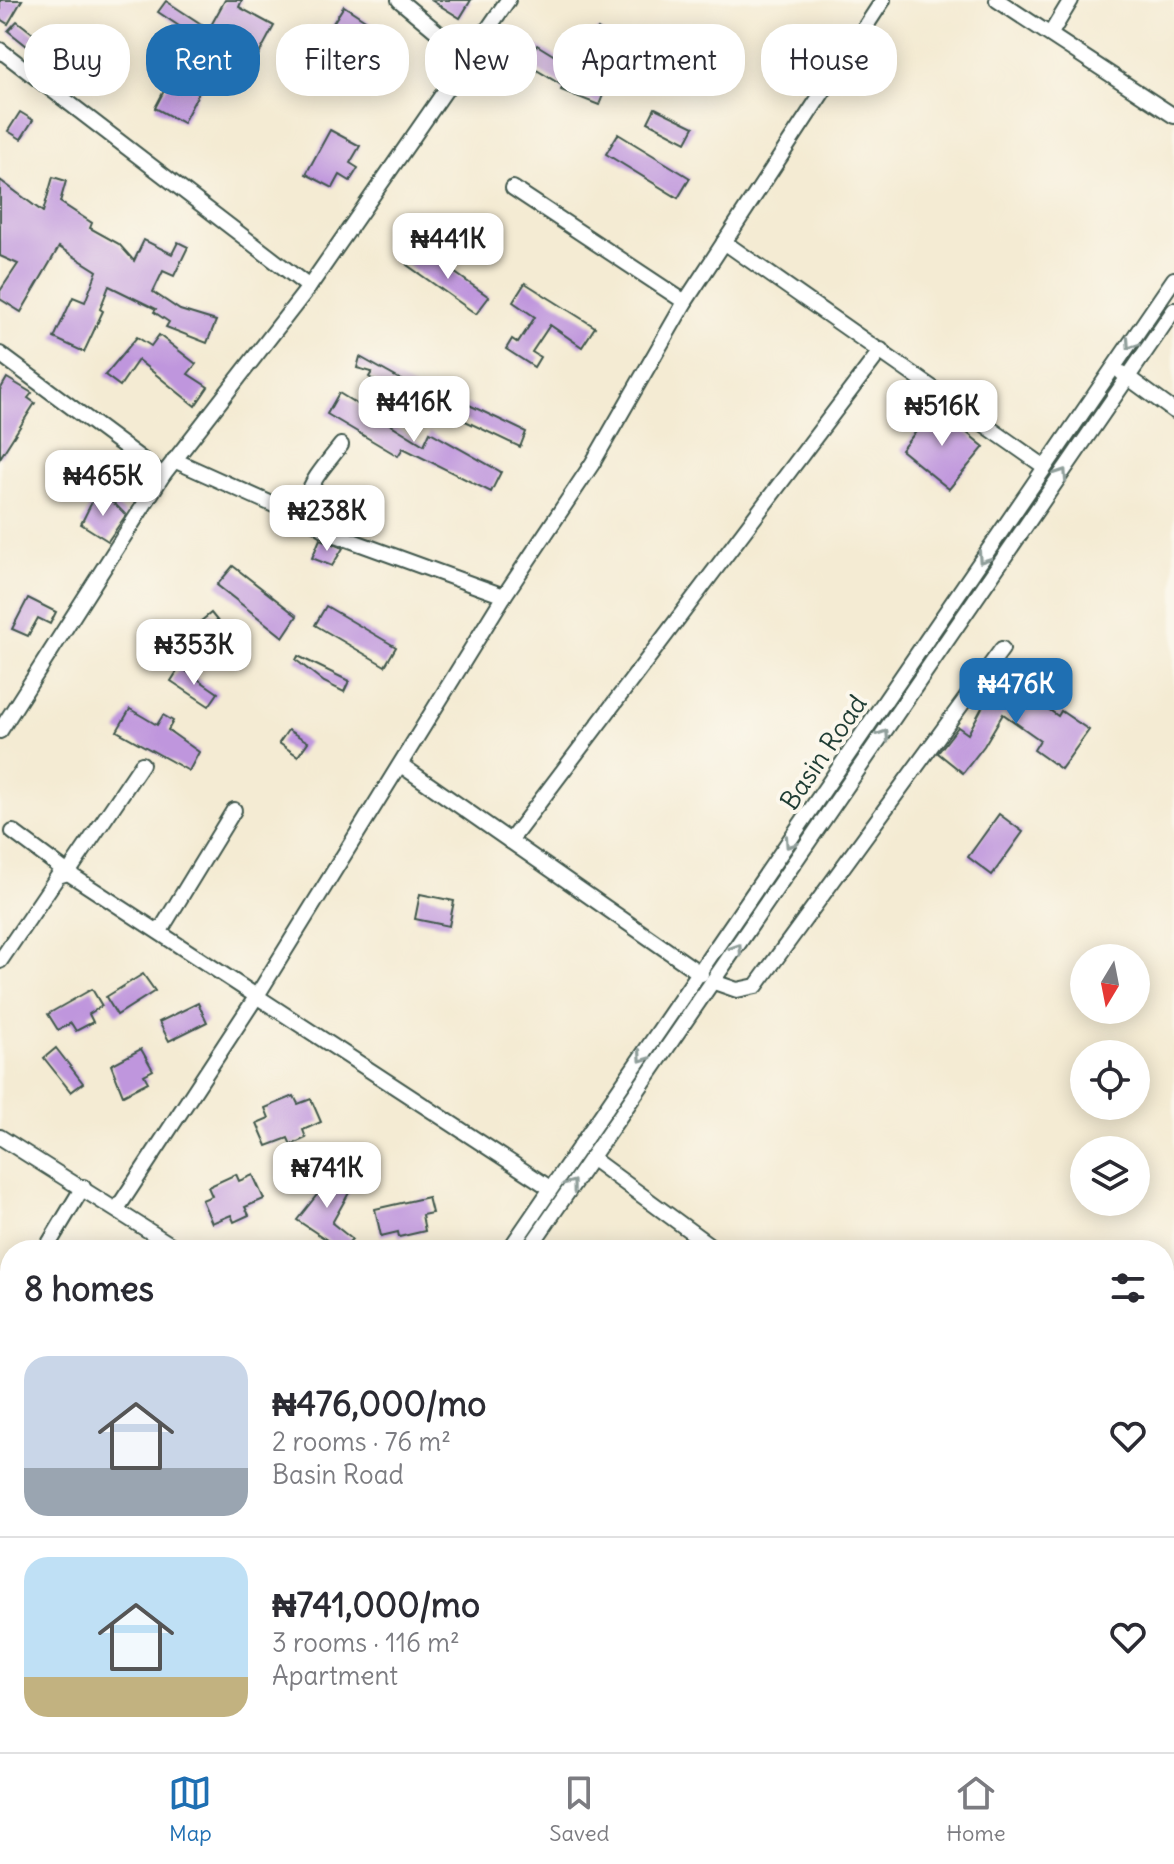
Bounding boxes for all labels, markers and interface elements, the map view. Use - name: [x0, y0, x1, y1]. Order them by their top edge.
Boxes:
- chip: Buy: [24, 24, 130, 96]
- chip: Rent: [146, 24, 260, 96]
- chip: Filters: [276, 24, 409, 96]
- chip: New: [425, 24, 537, 96]
- chip: Apartment: [553, 24, 745, 96]
- chip: House: [761, 24, 897, 96]
- pin: ₦441K: [392, 213, 504, 281]
- text: ₦441K: [411, 222, 485, 255]
- one-way arrow: [1125, 335, 1140, 350]
- pin: ₦416K: [358, 376, 470, 444]
- pin: ₦516K: [886, 380, 998, 448]
- text: ₦416K: [377, 385, 451, 418]
- text: ₦516K: [904, 389, 980, 422]
- pin: ₦465K: [47, 450, 159, 518]
- text: ₦465K: [63, 459, 143, 492]
- one-way arrow: [1052, 468, 1067, 482]
- pin: ₦238K: [271, 485, 383, 553]
- text: ₦238K: [288, 494, 366, 527]
- one-way arrow: [978, 550, 993, 564]
- pin: ₦353K: [138, 619, 250, 687]
- text: ₦353K: [154, 628, 234, 661]
- pin: ₦476K: [960, 658, 1072, 726]
- text: ₦476K: [977, 667, 1055, 700]
- street label: Basin Road: [772, 688, 874, 816]
- one-way arrow: [874, 729, 889, 743]
- one-way arrow: [785, 834, 800, 849]
- one-way arrow: [727, 944, 742, 958]
- north arrow: [1070, 944, 1150, 1024]
- map controls: [1070, 944, 1150, 1216]
- button: locate: [1070, 1040, 1150, 1120]
- one-way arrow: [638, 1049, 653, 1063]
- button: layers: [1070, 1136, 1150, 1216]
- pin: ₦741K: [271, 1142, 383, 1210]
- text: ₦741K: [291, 1151, 363, 1184]
- one-way arrow: [562, 1179, 576, 1194]
- icon: filters: [1106, 1266, 1150, 1310]
- text: 8 homes: [24, 1267, 154, 1310]
- text: ₦476,000/mo: [272, 1382, 486, 1425]
- icon: home: [88, 1388, 184, 1484]
- icon: heart: [1106, 1414, 1150, 1458]
- text: 2 rooms · 76 m²: [272, 1425, 451, 1458]
- text: Basin Road: [272, 1458, 404, 1491]
- text: ₦741,000/mo: [272, 1583, 480, 1626]
- icon: home: [88, 1589, 184, 1685]
- icon: heart: [1106, 1615, 1150, 1659]
- text: 3 rooms · 116 m²: [272, 1626, 460, 1659]
- text: Apartment: [272, 1659, 398, 1692]
- tab: Map: [168, 1771, 212, 1847]
- tab: Saved: [549, 1771, 609, 1847]
- tab: Home: [946, 1771, 1006, 1847]

